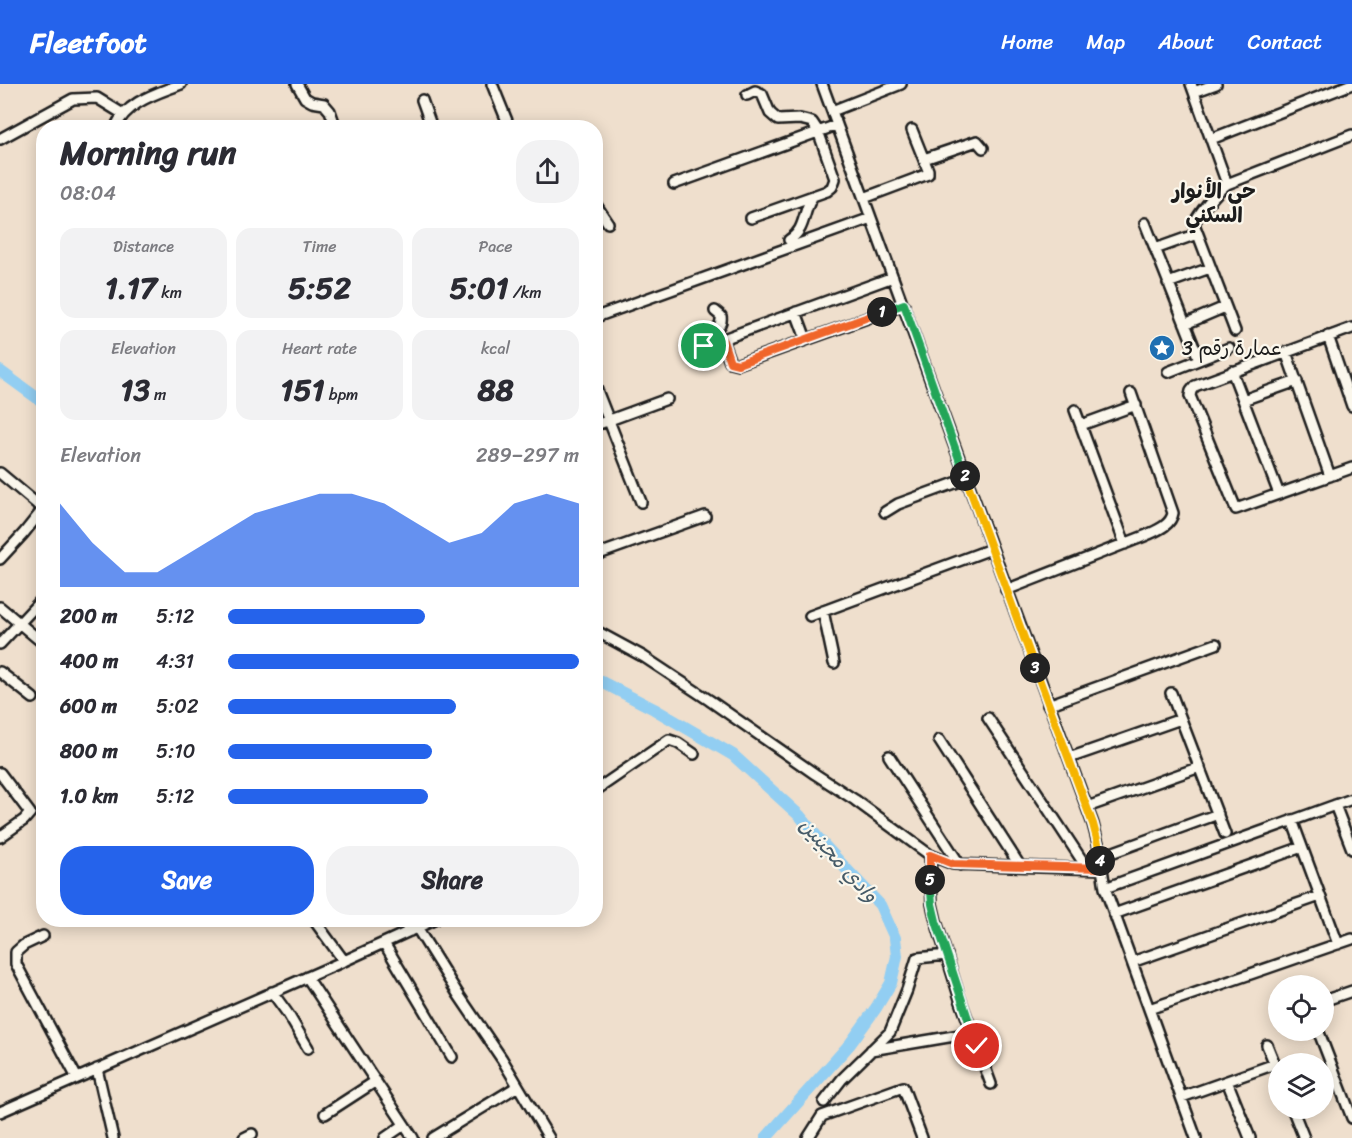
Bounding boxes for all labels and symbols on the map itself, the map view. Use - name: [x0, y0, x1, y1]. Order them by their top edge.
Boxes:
- district label: حي الأنوار السكني: [1170, 172, 1256, 234]
- pin: 1: [867, 297, 897, 327]
- pin: [678, 320, 729, 371]
- place label: عمارة رقم 3: [1182, 331, 1283, 366]
- place icon: عمارة رقم 3: [1147, 333, 1177, 363]
- pin: 2: [950, 461, 980, 491]
- pin: 3: [1020, 653, 1050, 683]
- water label: وادي مجينين: [790, 808, 889, 912]
- pin: 4: [1085, 846, 1115, 876]
- pin: 5: [915, 865, 945, 895]
- pin: [951, 1020, 1002, 1071]

